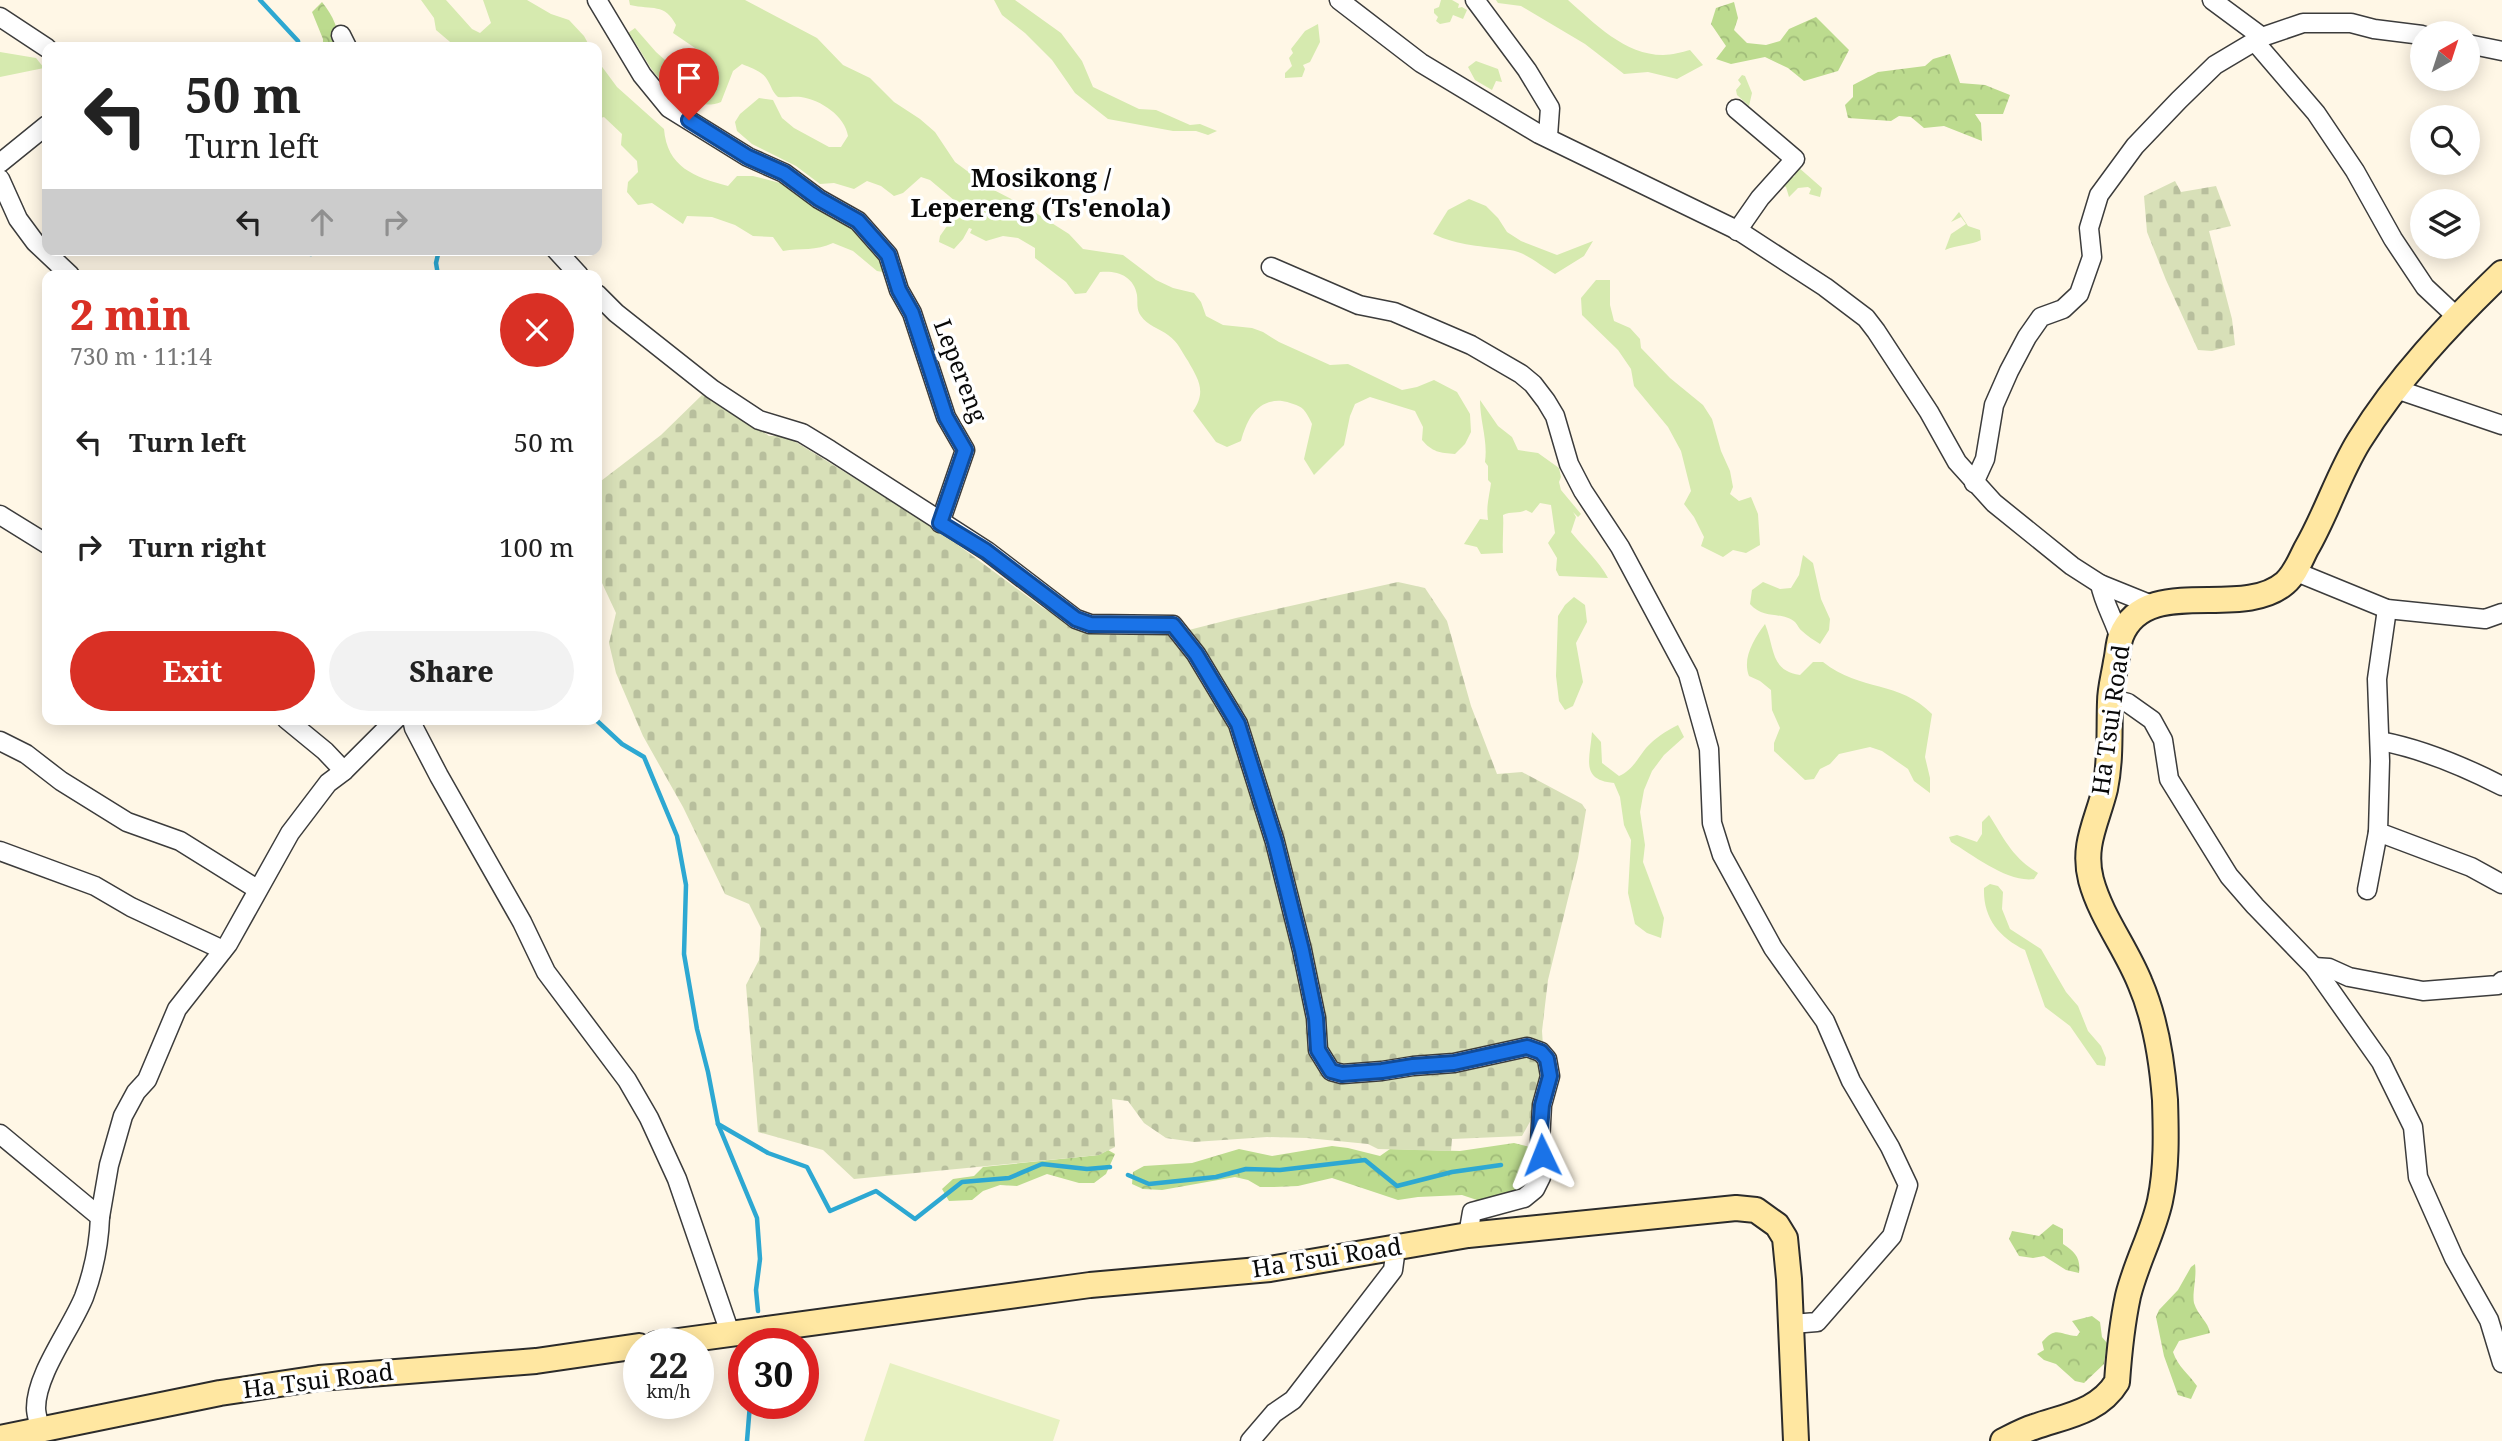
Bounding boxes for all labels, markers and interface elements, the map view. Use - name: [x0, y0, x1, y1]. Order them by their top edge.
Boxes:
- north arrow: [2410, 21, 2480, 91]
- map controls: [2410, 21, 2480, 259]
- pin: [659, 48, 719, 120]
- icon: arrive: [670, 59, 708, 97]
- text: 50 m: [185, 61, 301, 127]
- icon: left: [70, 70, 161, 161]
- button: search: [2410, 105, 2480, 175]
- text: Turn left: [185, 124, 319, 167]
- district label: Mosikong / Lepereng (Ts'enola): [911, 159, 1171, 225]
- button: layers: [2410, 189, 2480, 259]
- icon: left: [230, 203, 268, 241]
- icon: ahead: [303, 203, 341, 241]
- icon: right: [376, 203, 414, 241]
- text: 2 min: [70, 285, 191, 342]
- button: close: [500, 293, 574, 367]
- street label: Lepereng: [927, 314, 996, 427]
- text: 730 m · 11:14: [70, 340, 212, 372]
- icon: left: [70, 423, 108, 461]
- text: Turn left: [129, 424, 246, 460]
- text: 50 m: [514, 424, 574, 460]
- icon: right: [70, 528, 108, 566]
- text: Turn right: [129, 529, 266, 565]
- text: 100 m: [499, 529, 574, 565]
- button: Exit: [70, 631, 315, 711]
- button: Share: [329, 631, 574, 711]
- street label: Ha Tsui Road: [2083, 642, 2136, 797]
- position arrow: [1505, 1118, 1579, 1192]
- street label: Ha Tsui Road: [1250, 1228, 1404, 1285]
- speed limit sign: 30: [728, 1328, 819, 1419]
- text: 22: [649, 1341, 688, 1388]
- street label: Ha Tsui Road: [241, 1354, 395, 1405]
- text: km/h: [646, 1379, 691, 1403]

